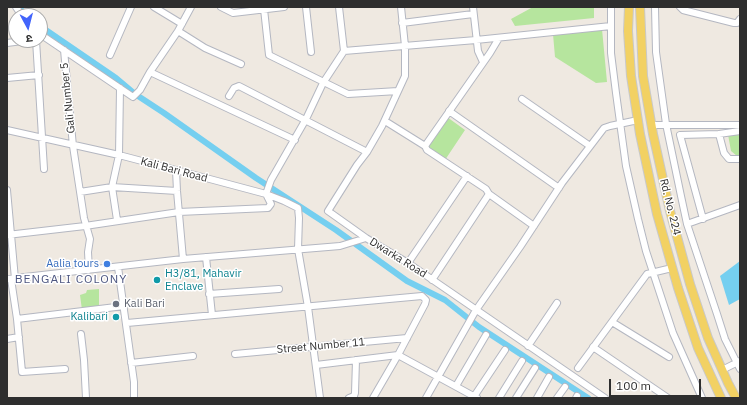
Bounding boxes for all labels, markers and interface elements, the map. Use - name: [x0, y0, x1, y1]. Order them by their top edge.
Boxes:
- north arrow: [8, 8, 48, 48]
- text: उ: [25, 32, 33, 46]
- street label: Gali Number 5: [58, 62, 78, 134]
- street label: Kali Bari Road: [139, 155, 209, 185]
- street label: Rd. No. 224: [657, 177, 683, 237]
- street label: Dwarka Road: [367, 235, 429, 281]
- place label: Aalia tours: [46, 257, 99, 271]
- marker: Aalia tours: [102, 259, 112, 269]
- place label: H3/81, Mahavir Enclave: [165, 267, 241, 293]
- district label: BENGALI COLONY: [15, 273, 127, 287]
- marker: H3/81, Mahavir Enclave: [152, 275, 162, 285]
- place label: Kali Bari: [124, 297, 165, 311]
- marker: Kali Bari: [111, 299, 121, 309]
- place label: Kalibari: [71, 310, 108, 324]
- marker: Kalibari: [111, 312, 121, 322]
- street label: Street Number 11: [276, 336, 366, 356]
- scale bar: [611, 371, 703, 397]
- text: 100 m: [616, 378, 651, 393]

